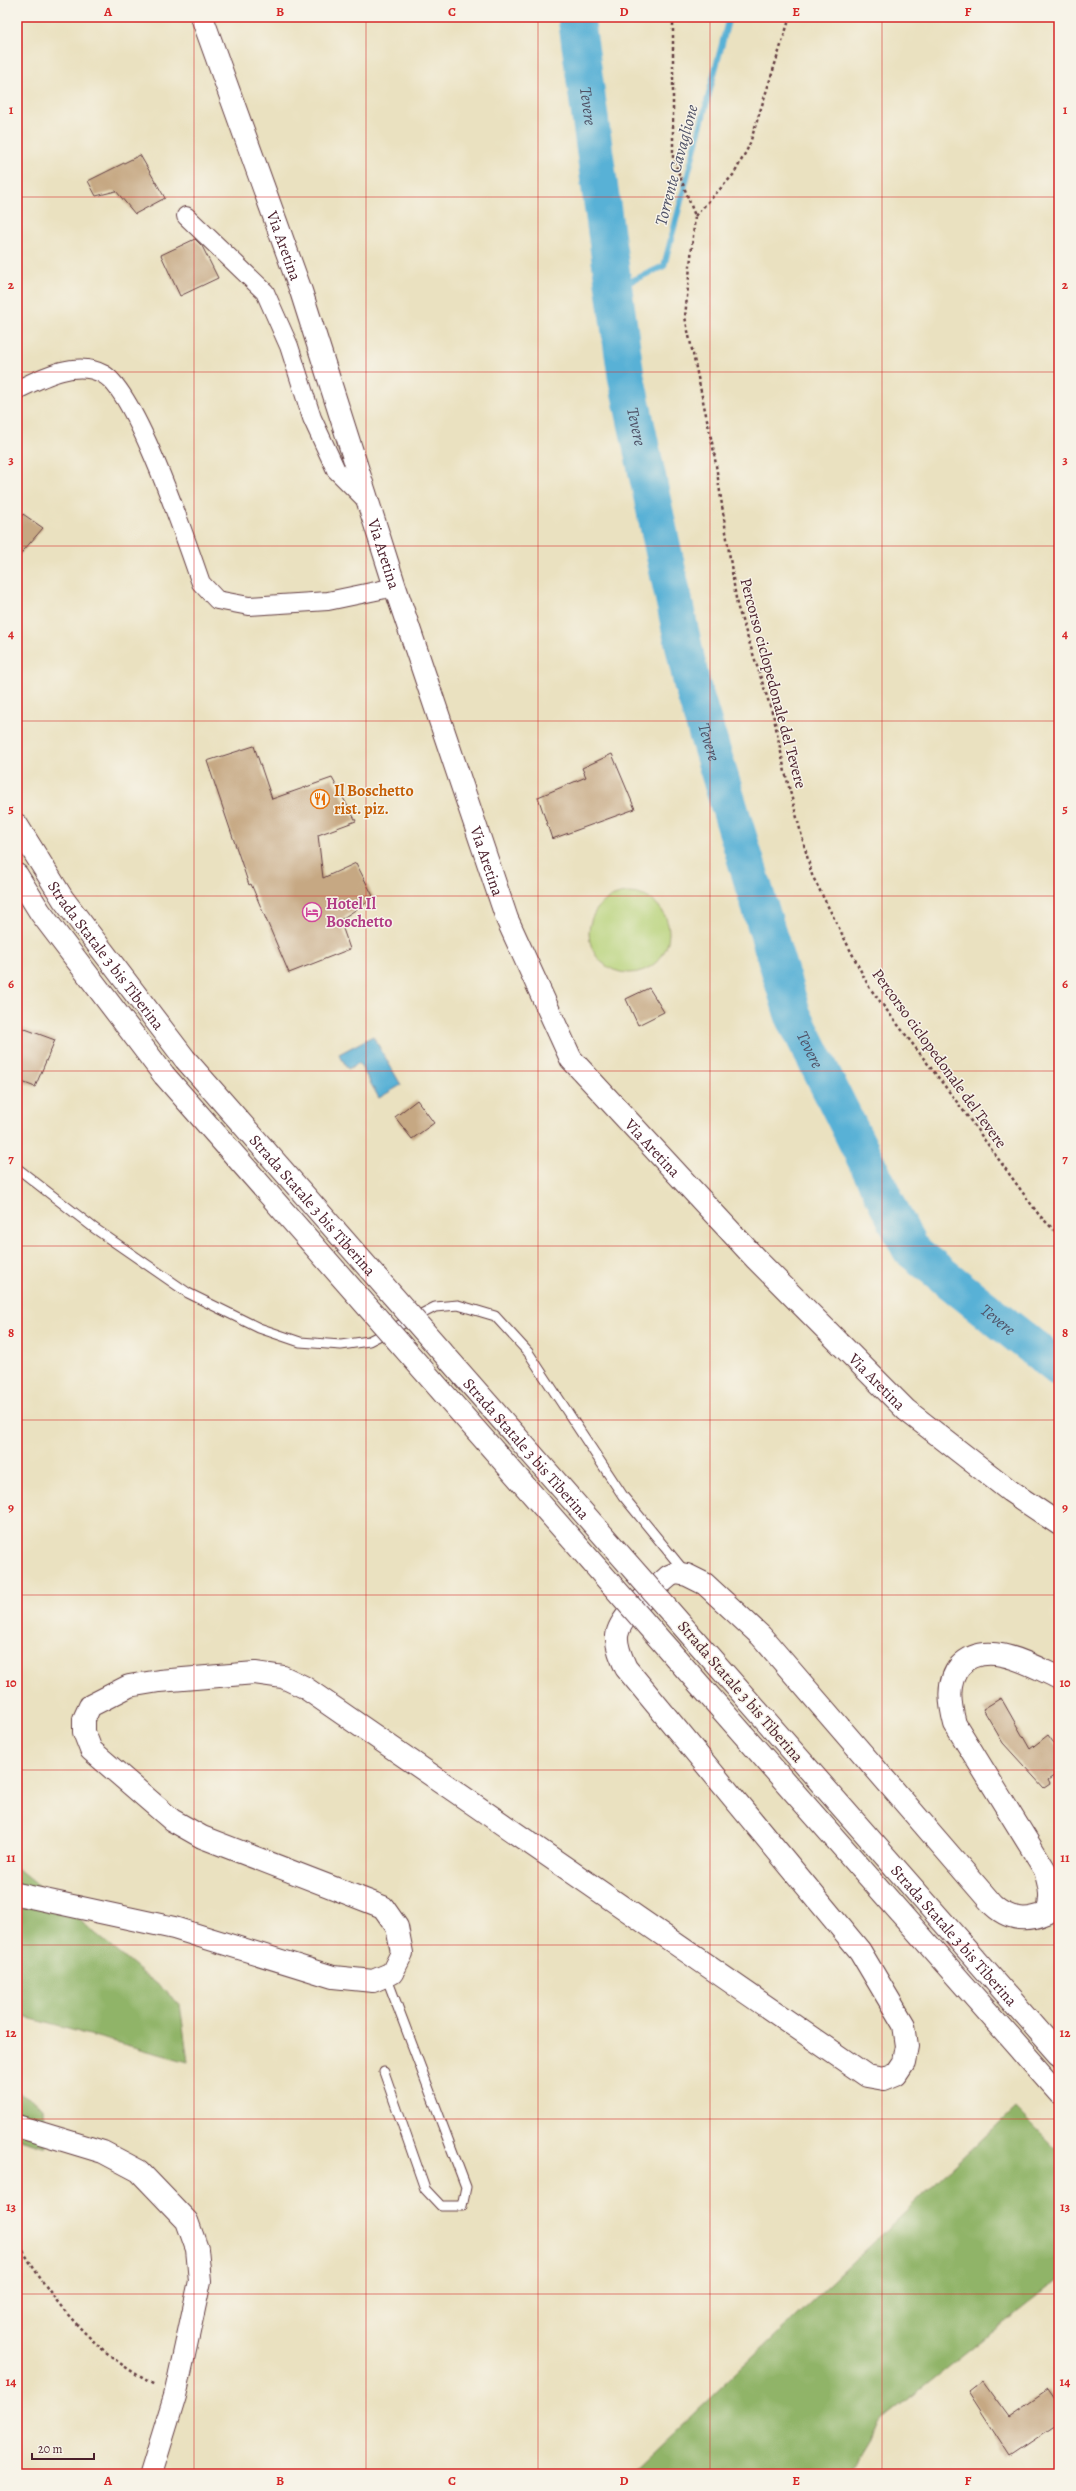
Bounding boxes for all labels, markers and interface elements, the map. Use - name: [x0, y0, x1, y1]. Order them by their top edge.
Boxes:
- text: A: [103, 3, 113, 20]
- text: B: [276, 3, 284, 20]
- text: C: [448, 3, 456, 20]
- text: D: [619, 3, 629, 20]
- text: E: [792, 3, 800, 20]
- text: F: [965, 3, 972, 20]
- water label: Tevere: [574, 85, 602, 127]
- text: 1: [9, 101, 14, 118]
- text: 1: [1063, 101, 1068, 118]
- water label: Torrente Cavaglione: [649, 102, 704, 228]
- street label: Via Aretina: [261, 207, 306, 284]
- text: 2: [8, 276, 15, 293]
- text: 2: [1062, 276, 1069, 293]
- water label: Tevere: [621, 405, 652, 448]
- text: 3: [8, 451, 14, 468]
- text: 3: [1062, 451, 1068, 468]
- street label: Via Aretina: [362, 515, 405, 592]
- street label: Percorso ciclopedonale del Tevere: [734, 576, 812, 791]
- text: 4: [8, 625, 14, 642]
- text: 4: [1062, 625, 1068, 642]
- water label: Tevere: [692, 720, 726, 764]
- place label: Il Boschetto rist. piz.: [334, 780, 414, 820]
- restaurant icon: Il Boschetto rist. piz.: [309, 788, 331, 810]
- text: 5: [8, 800, 14, 817]
- text: 5: [1062, 800, 1068, 817]
- street label: Via Aretina: [464, 822, 509, 900]
- street label: Strada Statale 3 bis Tiberina: [42, 877, 169, 1035]
- place label: Hotel Il Boschetto: [326, 893, 393, 933]
- hotel icon: Hotel Il Boschetto: [301, 901, 323, 923]
- street label: Percorso ciclopedonale del Tevere: [867, 964, 1012, 1153]
- text: 6: [8, 975, 14, 992]
- text: 6: [1062, 975, 1068, 992]
- water label: Tevere: [791, 1027, 829, 1072]
- street label: Via Aretina: [619, 1114, 685, 1183]
- street label: Strada Statale 3 bis Tiberina: [244, 1130, 381, 1281]
- text: 7: [8, 1150, 14, 1167]
- text: 7: [1062, 1150, 1068, 1167]
- water label: Tevere: [976, 1299, 1020, 1341]
- text: 8: [8, 1324, 14, 1341]
- text: 8: [1062, 1324, 1068, 1341]
- street label: Via Aretina: [843, 1348, 910, 1416]
- street label: Strada Statale 3 bis Tiberina: [458, 1373, 595, 1525]
- text: 9: [8, 1499, 14, 1516]
- text: 9: [1062, 1499, 1068, 1516]
- street label: Strada Statale 3 bis Tiberina: [672, 1616, 808, 1768]
- text: 10: [5, 1674, 17, 1691]
- text: 10: [1059, 1674, 1071, 1691]
- text: 11: [6, 1849, 16, 1866]
- text: 11: [1060, 1849, 1070, 1866]
- street label: Strada Statale 3 bis Tiberina: [885, 1860, 1022, 2012]
- text: 12: [6, 2024, 17, 2041]
- text: 12: [1060, 2024, 1071, 2041]
- text: 13: [6, 2198, 17, 2215]
- text: 13: [1060, 2198, 1071, 2215]
- text: 14: [6, 2373, 16, 2390]
- text: 14: [1060, 2373, 1070, 2390]
- scale bar: [32, 2435, 94, 2461]
- text: 20 m: [38, 2441, 62, 2457]
- text: A: [103, 2472, 113, 2489]
- text: B: [276, 2472, 284, 2489]
- text: C: [448, 2472, 456, 2489]
- text: D: [619, 2472, 629, 2489]
- text: E: [792, 2472, 800, 2489]
- text: F: [965, 2472, 972, 2489]

